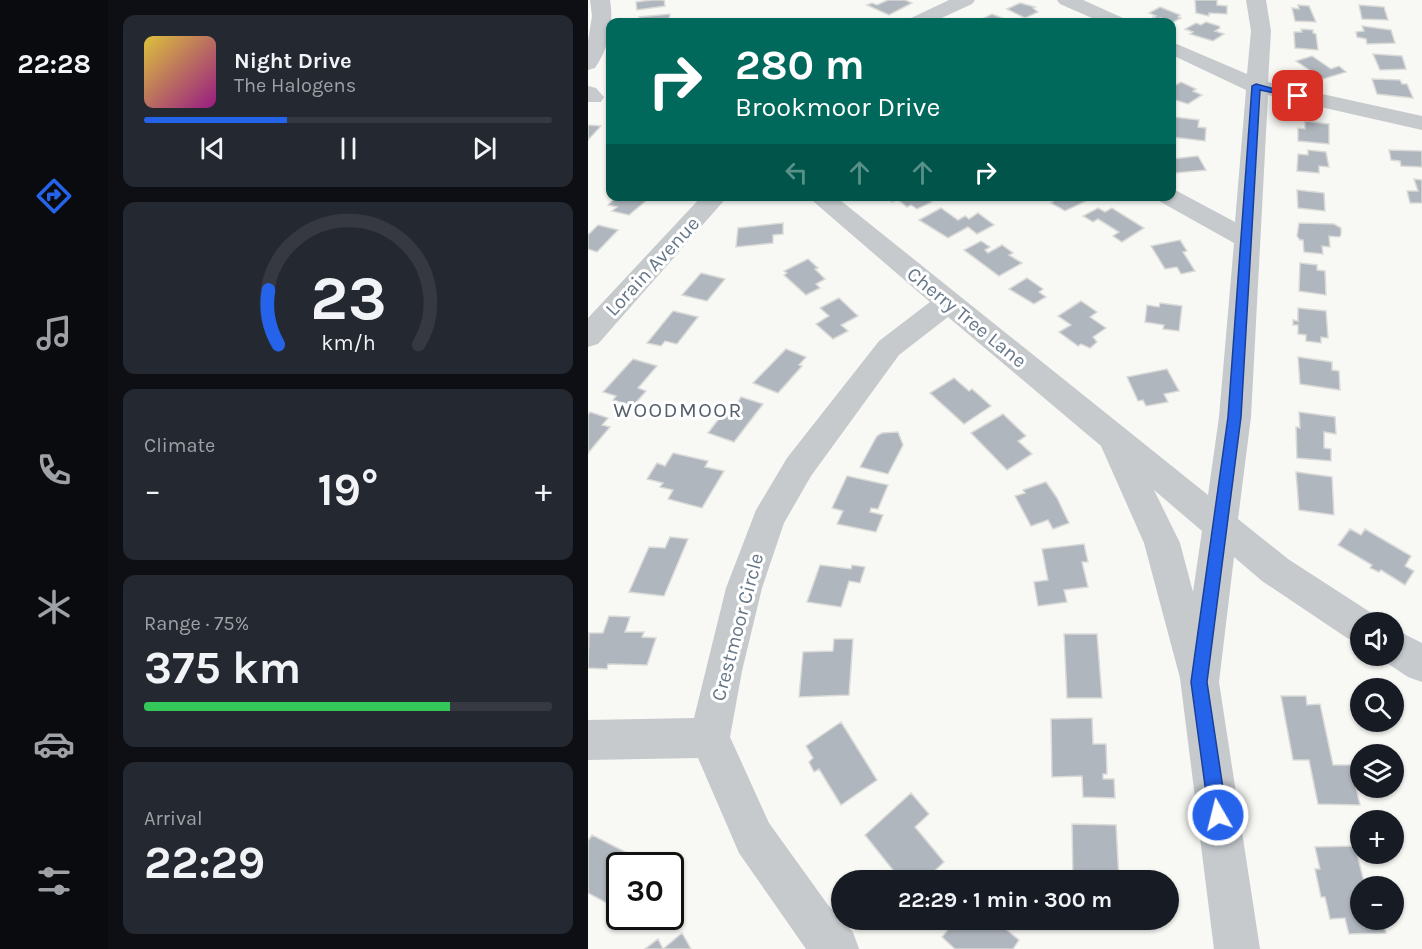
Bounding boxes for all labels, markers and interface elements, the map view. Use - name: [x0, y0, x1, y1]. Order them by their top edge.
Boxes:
- text: 280 m: [735, 40, 865, 90]
- icon: right: [636, 42, 714, 120]
- text: 22:28: [17, 48, 91, 80]
- text: Night Drive: [234, 48, 352, 74]
- pin: [1272, 70, 1323, 121]
- text: The Halogens: [234, 74, 356, 97]
- icon: arrive: [1281, 79, 1314, 112]
- text: Brookmoor Drive: [735, 91, 940, 123]
- icon: previous: [196, 132, 229, 165]
- icon: pause: [332, 132, 365, 165]
- icon: next: [468, 132, 501, 165]
- icon: left: [780, 156, 813, 189]
- icon: ahead: [843, 156, 876, 189]
- icon: ahead: [906, 156, 939, 189]
- icon: right: [969, 156, 1002, 189]
- icon: directions: [33, 175, 75, 217]
- street label: Lorain Avenue: [601, 212, 704, 321]
- text: 23: [310, 262, 386, 335]
- street label: Cherry Tree Lane: [902, 262, 1031, 373]
- icon: music: [33, 312, 75, 354]
- text: km/h: [321, 330, 375, 355]
- district label: WOODMOOR: [613, 398, 743, 422]
- text: Climate: [144, 434, 215, 457]
- icon: phone: [33, 449, 75, 491]
- text: 19°: [318, 464, 378, 516]
- text: −: [144, 471, 161, 509]
- text: +: [535, 471, 552, 509]
- street label: Crestmoor Circle: [707, 551, 768, 704]
- icon: climate: [33, 586, 75, 628]
- text: Range · 75%: [144, 612, 249, 635]
- map controls: [1350, 612, 1404, 930]
- button: sound: [1350, 612, 1404, 666]
- text: 375 km: [144, 642, 301, 694]
- button: search: [1350, 678, 1404, 732]
- icon: car: [33, 723, 75, 765]
- button: layers: [1350, 744, 1404, 798]
- position arrow: [1186, 783, 1250, 847]
- text: Arrival: [144, 807, 203, 830]
- button: +: [1350, 810, 1404, 864]
- text: 22:29: [144, 837, 265, 889]
- speed limit sign: 30: [606, 852, 684, 930]
- icon: filters: [33, 860, 75, 902]
- button: −: [1350, 876, 1404, 930]
- text: 22:29 · 1 min · 300 m: [898, 887, 1112, 913]

